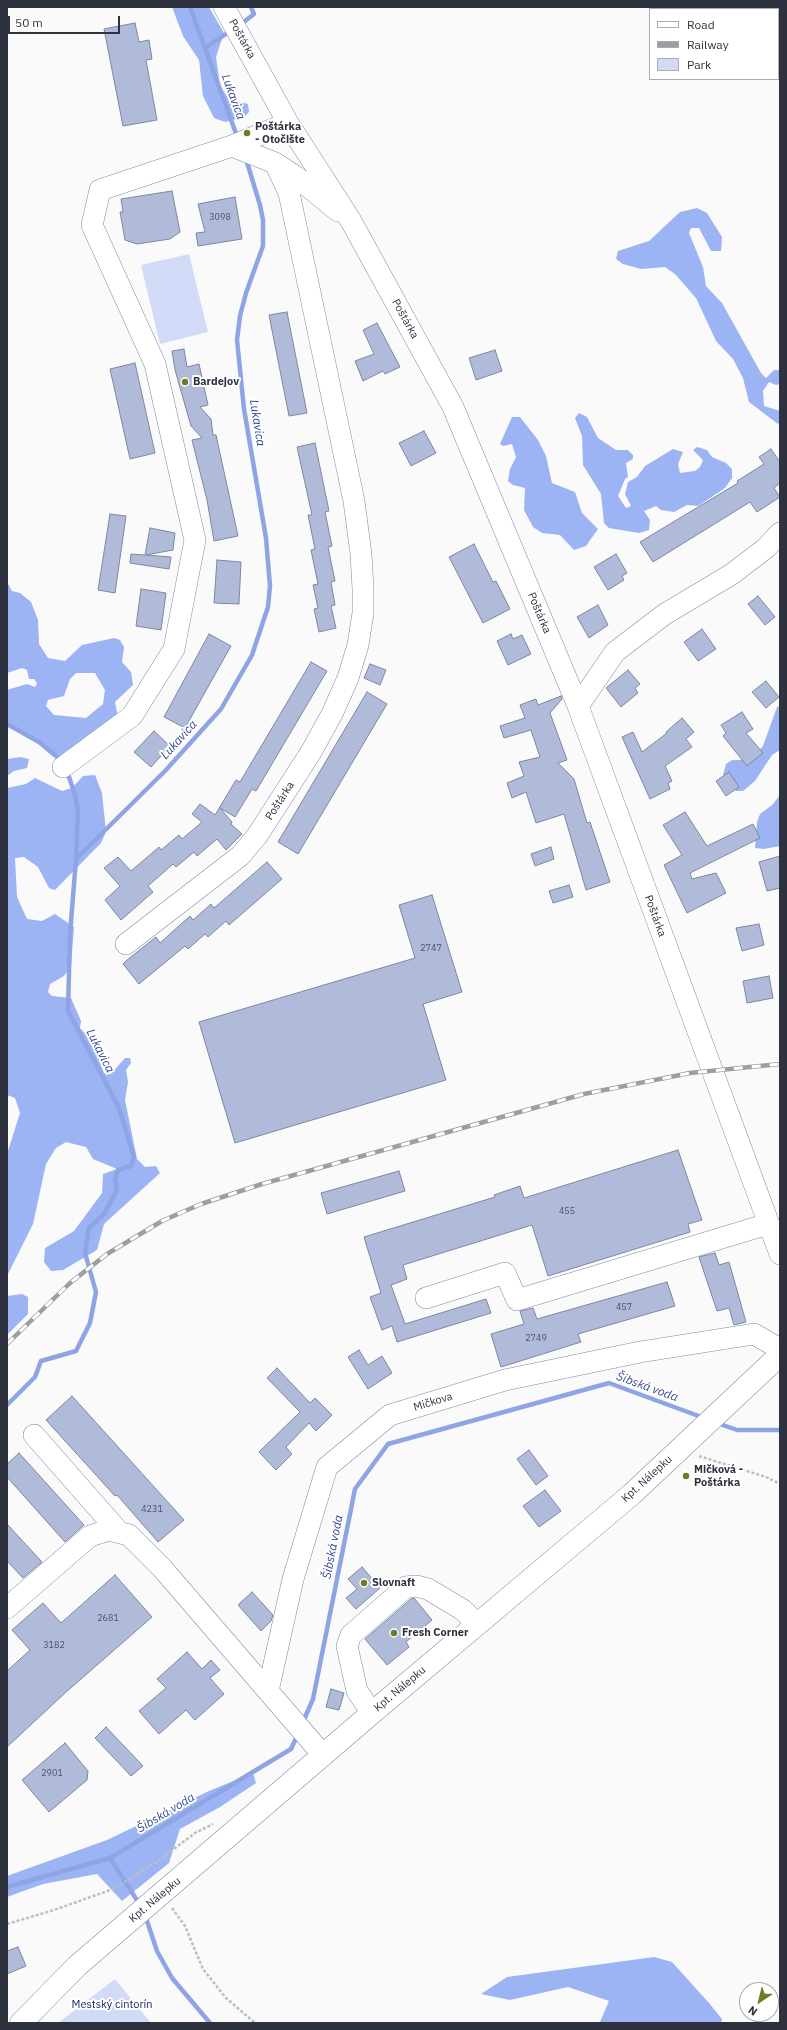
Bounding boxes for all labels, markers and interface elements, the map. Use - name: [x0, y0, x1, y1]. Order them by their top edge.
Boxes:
- scale bar: [10, 8, 122, 34]
- legend: [649, 8, 779, 80]
- text: 50 m: [15, 15, 43, 30]
- street label: Poštárka: [226, 17, 258, 61]
- text: Road: [687, 17, 715, 32]
- text: Railway: [687, 37, 729, 52]
- text: Park: [687, 57, 711, 72]
- water label: Lukavica: [218, 72, 248, 122]
- place label: Poštárka - Otočište: [255, 120, 305, 146]
- marker: Poštárka - Otočište: [242, 128, 252, 138]
- house number: 3098: [209, 212, 231, 222]
- street label: Poštárka: [389, 297, 421, 341]
- place label: Bardejov: [193, 375, 239, 389]
- marker: Bardejov: [180, 377, 190, 387]
- water label: Lukavica: [246, 399, 268, 447]
- street label: Poštárka: [524, 591, 554, 635]
- water label: Lukavica: [158, 718, 200, 762]
- street label: Poštárka: [263, 779, 297, 823]
- street label: Poštárka: [641, 893, 669, 939]
- house number: 2747: [420, 943, 442, 953]
- water label: Lukavica: [83, 1027, 117, 1075]
- house number: 455: [559, 1206, 575, 1216]
- house number: 457: [616, 1302, 632, 1312]
- house number: 2749: [525, 1333, 547, 1343]
- water label: Šibská voda: [614, 1369, 680, 1405]
- street label: Mičkova: [412, 1390, 454, 1414]
- street label: Kpt. Nálepku: [619, 1453, 675, 1505]
- place label: Mičková - Poštárka: [694, 1463, 743, 1489]
- marker: Mičková - Poštárka: [681, 1471, 691, 1481]
- house number: 4231: [141, 1504, 163, 1514]
- water label: Šibská voda: [320, 1514, 346, 1580]
- place label: Slovnaft: [372, 1576, 415, 1590]
- marker: Slovnaft: [359, 1578, 369, 1588]
- house number: 2681: [97, 1613, 119, 1623]
- place label: Fresh Corner: [402, 1626, 468, 1640]
- marker: Fresh Corner: [389, 1628, 399, 1638]
- house number: 3182: [43, 1640, 65, 1650]
- street label: Kpt. Nálepku: [371, 1663, 429, 1715]
- house number: 2901: [41, 1768, 63, 1778]
- water label: Šibská voda: [135, 1790, 197, 1836]
- street label: Kpt. Nálepku: [126, 1874, 184, 1926]
- north arrow: [739, 1982, 779, 2022]
- park label: Mestský cintorín: [72, 1998, 152, 2012]
- text: N: [745, 2003, 760, 2019]

